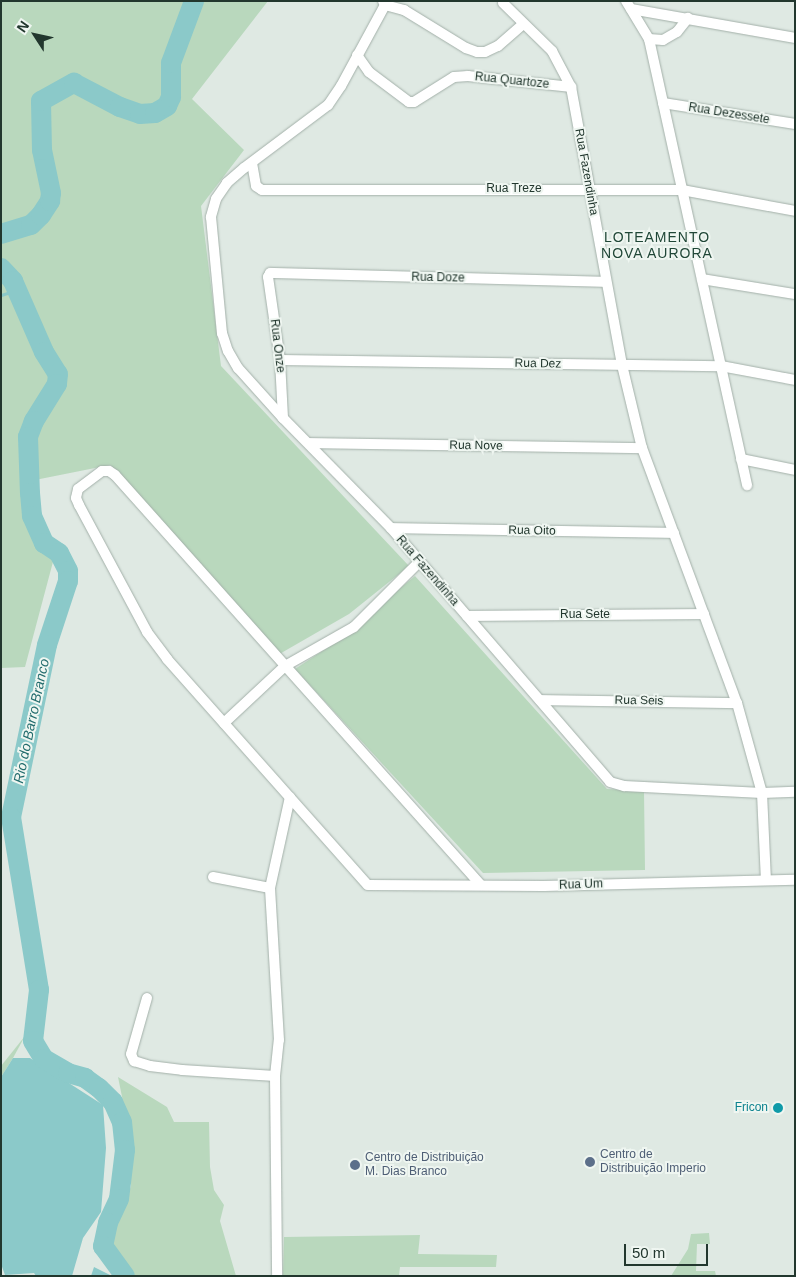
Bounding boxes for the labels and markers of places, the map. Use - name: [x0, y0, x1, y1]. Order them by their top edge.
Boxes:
- place label: Fricon: [735, 1101, 768, 1115]
- marker: Fricon: [772, 1102, 784, 1114]
- place label: Centro de Distribuição Imperio: [600, 1148, 706, 1176]
- place label: Centro de Distribuição M. Dias Branco: [365, 1151, 484, 1179]
- marker: Centro de Distribuição Imperio: [584, 1156, 596, 1168]
- marker: Centro de Distribuição M. Dias Branco: [349, 1159, 361, 1171]

